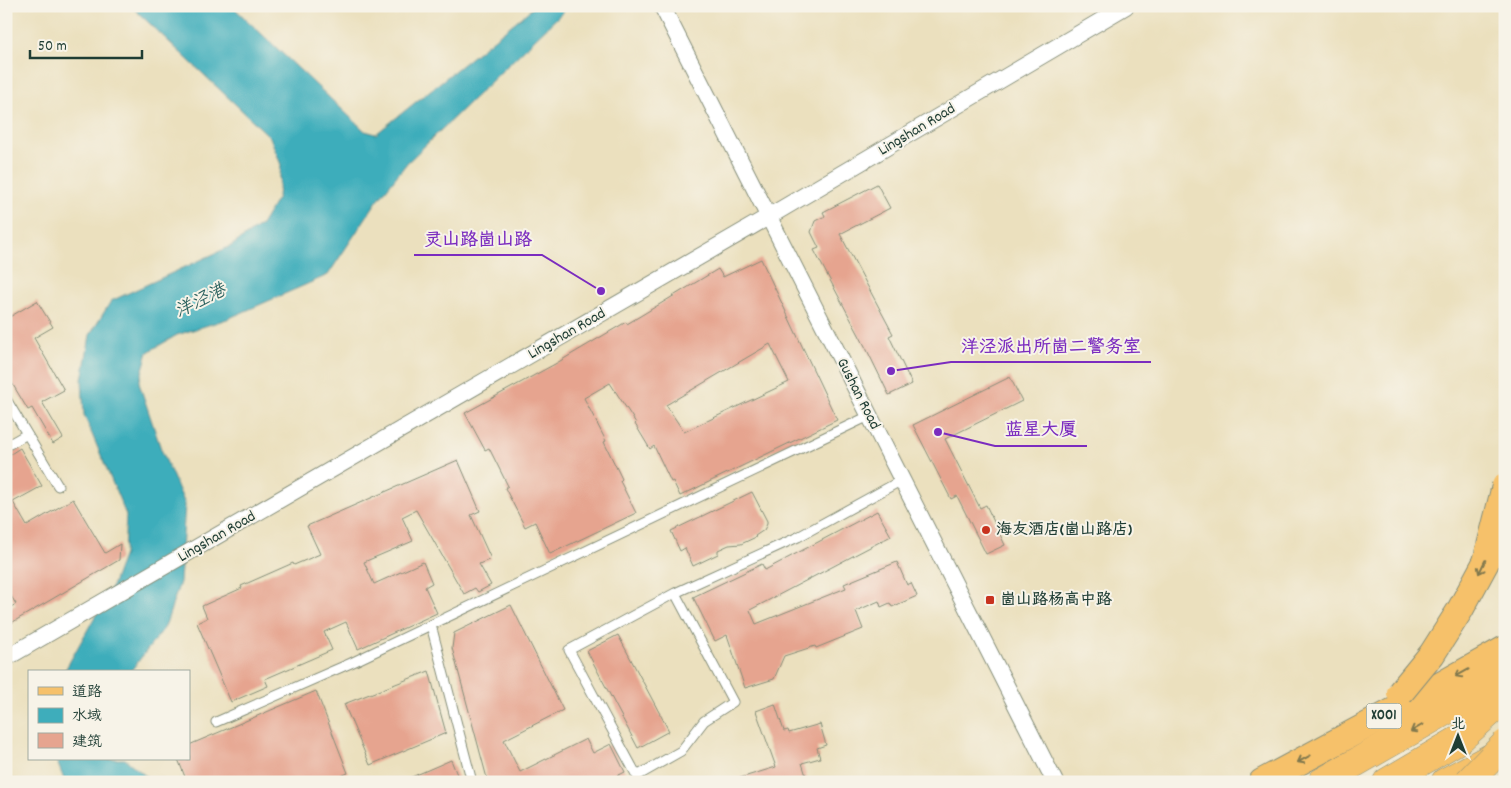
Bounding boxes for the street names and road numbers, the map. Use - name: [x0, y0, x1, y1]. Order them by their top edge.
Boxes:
- street label: Lingshan Road: [874, 98, 960, 162]
- street label: Lingshan Road: [524, 302, 610, 366]
- street label: Gushan Road: [830, 354, 886, 434]
- street label: Lingshan Road: [174, 505, 260, 569]
- road number: X001: [1366, 704, 1402, 728]

